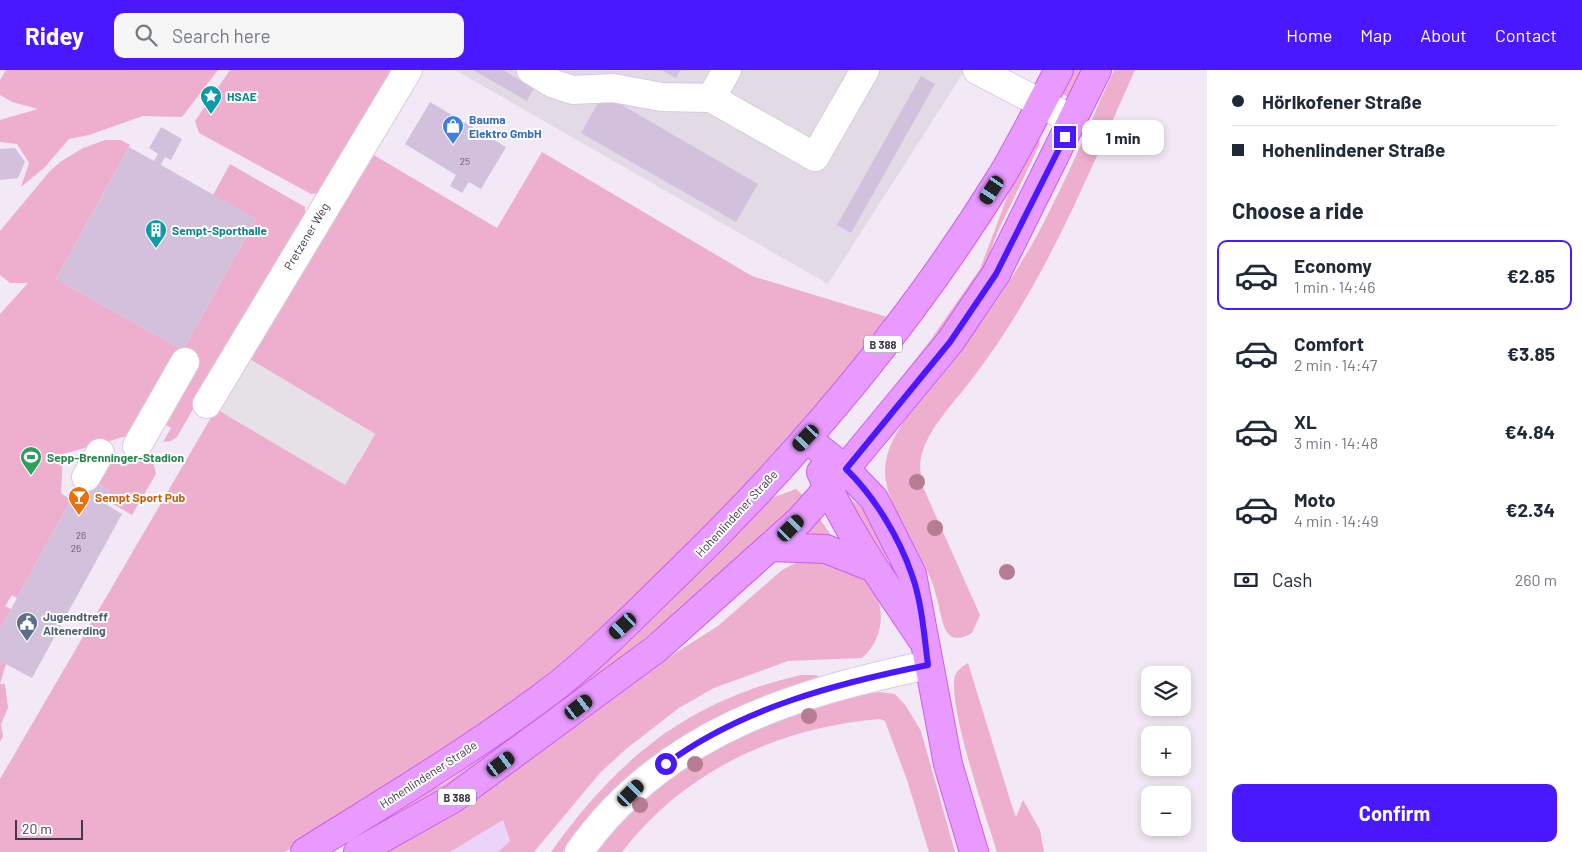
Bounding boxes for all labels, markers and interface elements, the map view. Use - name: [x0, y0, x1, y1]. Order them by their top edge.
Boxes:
- search box: [114, 13, 464, 58]
- text: Ridey: [25, 21, 84, 50]
- icon: search: [132, 21, 160, 49]
- text: Search here: [172, 24, 271, 47]
- text: Home: [1286, 24, 1332, 46]
- text: Map: [1360, 24, 1392, 46]
- text: About: [1420, 24, 1467, 46]
- text: Contact: [1495, 24, 1557, 46]
- place icon: HSAE: [199, 84, 223, 115]
- place label: HSAE: [227, 89, 257, 103]
- text: Hörlkofener Straße: [1262, 90, 1422, 113]
- place label: Bauma Elektro GmbH: [469, 112, 542, 140]
- shop icon: Bauma Elektro GmbH: [441, 114, 465, 145]
- callout: 1 min: [1082, 120, 1165, 154]
- route end: [1054, 126, 1076, 148]
- text: 1 min: [1105, 128, 1141, 147]
- text: Hohenlindener Straße: [1262, 138, 1445, 161]
- house number: 25: [460, 155, 470, 167]
- car: [977, 173, 1006, 207]
- text: Choose a ride: [1232, 197, 1364, 223]
- street label: Pretzener Weg: [280, 200, 332, 272]
- building icon: Sempt-Sporthalle: [144, 218, 168, 249]
- place label: Sempt-Sporthalle: [172, 223, 268, 237]
- icon: car: [1234, 253, 1279, 298]
- text: Economy: [1294, 254, 1372, 277]
- text: €2.85: [1507, 264, 1555, 287]
- text: 1 min · 14:46: [1294, 277, 1375, 296]
- icon: car: [1234, 331, 1279, 376]
- text: Comfort: [1294, 332, 1364, 355]
- road number: B 388: [864, 336, 902, 352]
- text: €3.85: [1507, 342, 1555, 365]
- text: 2 min · 14:47: [1294, 355, 1377, 374]
- icon: car: [1234, 409, 1279, 454]
- text: XL: [1294, 410, 1317, 433]
- text: €4.84: [1505, 420, 1555, 443]
- car: [790, 422, 821, 454]
- text: 3 min · 14:48: [1294, 433, 1378, 452]
- sports icon: Sepp-Brenninger-Stadion: [19, 445, 43, 476]
- place label: Sepp-Brenninger-Stadion: [47, 450, 184, 464]
- street label: Hohenlindener Straße: [692, 467, 780, 559]
- bar icon: Sempt Sport Pub: [67, 485, 91, 516]
- icon: car: [1234, 487, 1279, 532]
- text: Moto: [1294, 488, 1336, 511]
- place label: Sempt Sport Pub: [95, 490, 185, 504]
- text: €2.34: [1505, 498, 1555, 521]
- text: 4 min · 14:49: [1294, 511, 1379, 530]
- car: [775, 512, 806, 544]
- house number: 26: [76, 529, 86, 541]
- house number: 26: [71, 542, 81, 554]
- icon: cash: [1232, 566, 1260, 594]
- text: Cash: [1272, 568, 1313, 591]
- text: 260 m: [1515, 570, 1557, 589]
- place label: Jugendtreff Altenerding: [43, 609, 108, 637]
- car: [606, 610, 639, 642]
- public building icon: Jugendtreff Altenerding: [15, 611, 39, 642]
- map controls: [1141, 666, 1191, 836]
- button: layers: [1141, 666, 1191, 716]
- car: [562, 692, 595, 722]
- button: +: [1141, 726, 1191, 776]
- street label: Hohenlindener Straße: [377, 737, 479, 811]
- car: [484, 749, 517, 779]
- route start: [655, 753, 677, 775]
- car: [615, 777, 646, 809]
- button: Confirm: [1232, 784, 1557, 842]
- button: −: [1141, 786, 1191, 836]
- road number: B 388: [438, 789, 476, 806]
- scale bar: [15, 817, 82, 840]
- text: 20 m: [22, 820, 52, 837]

